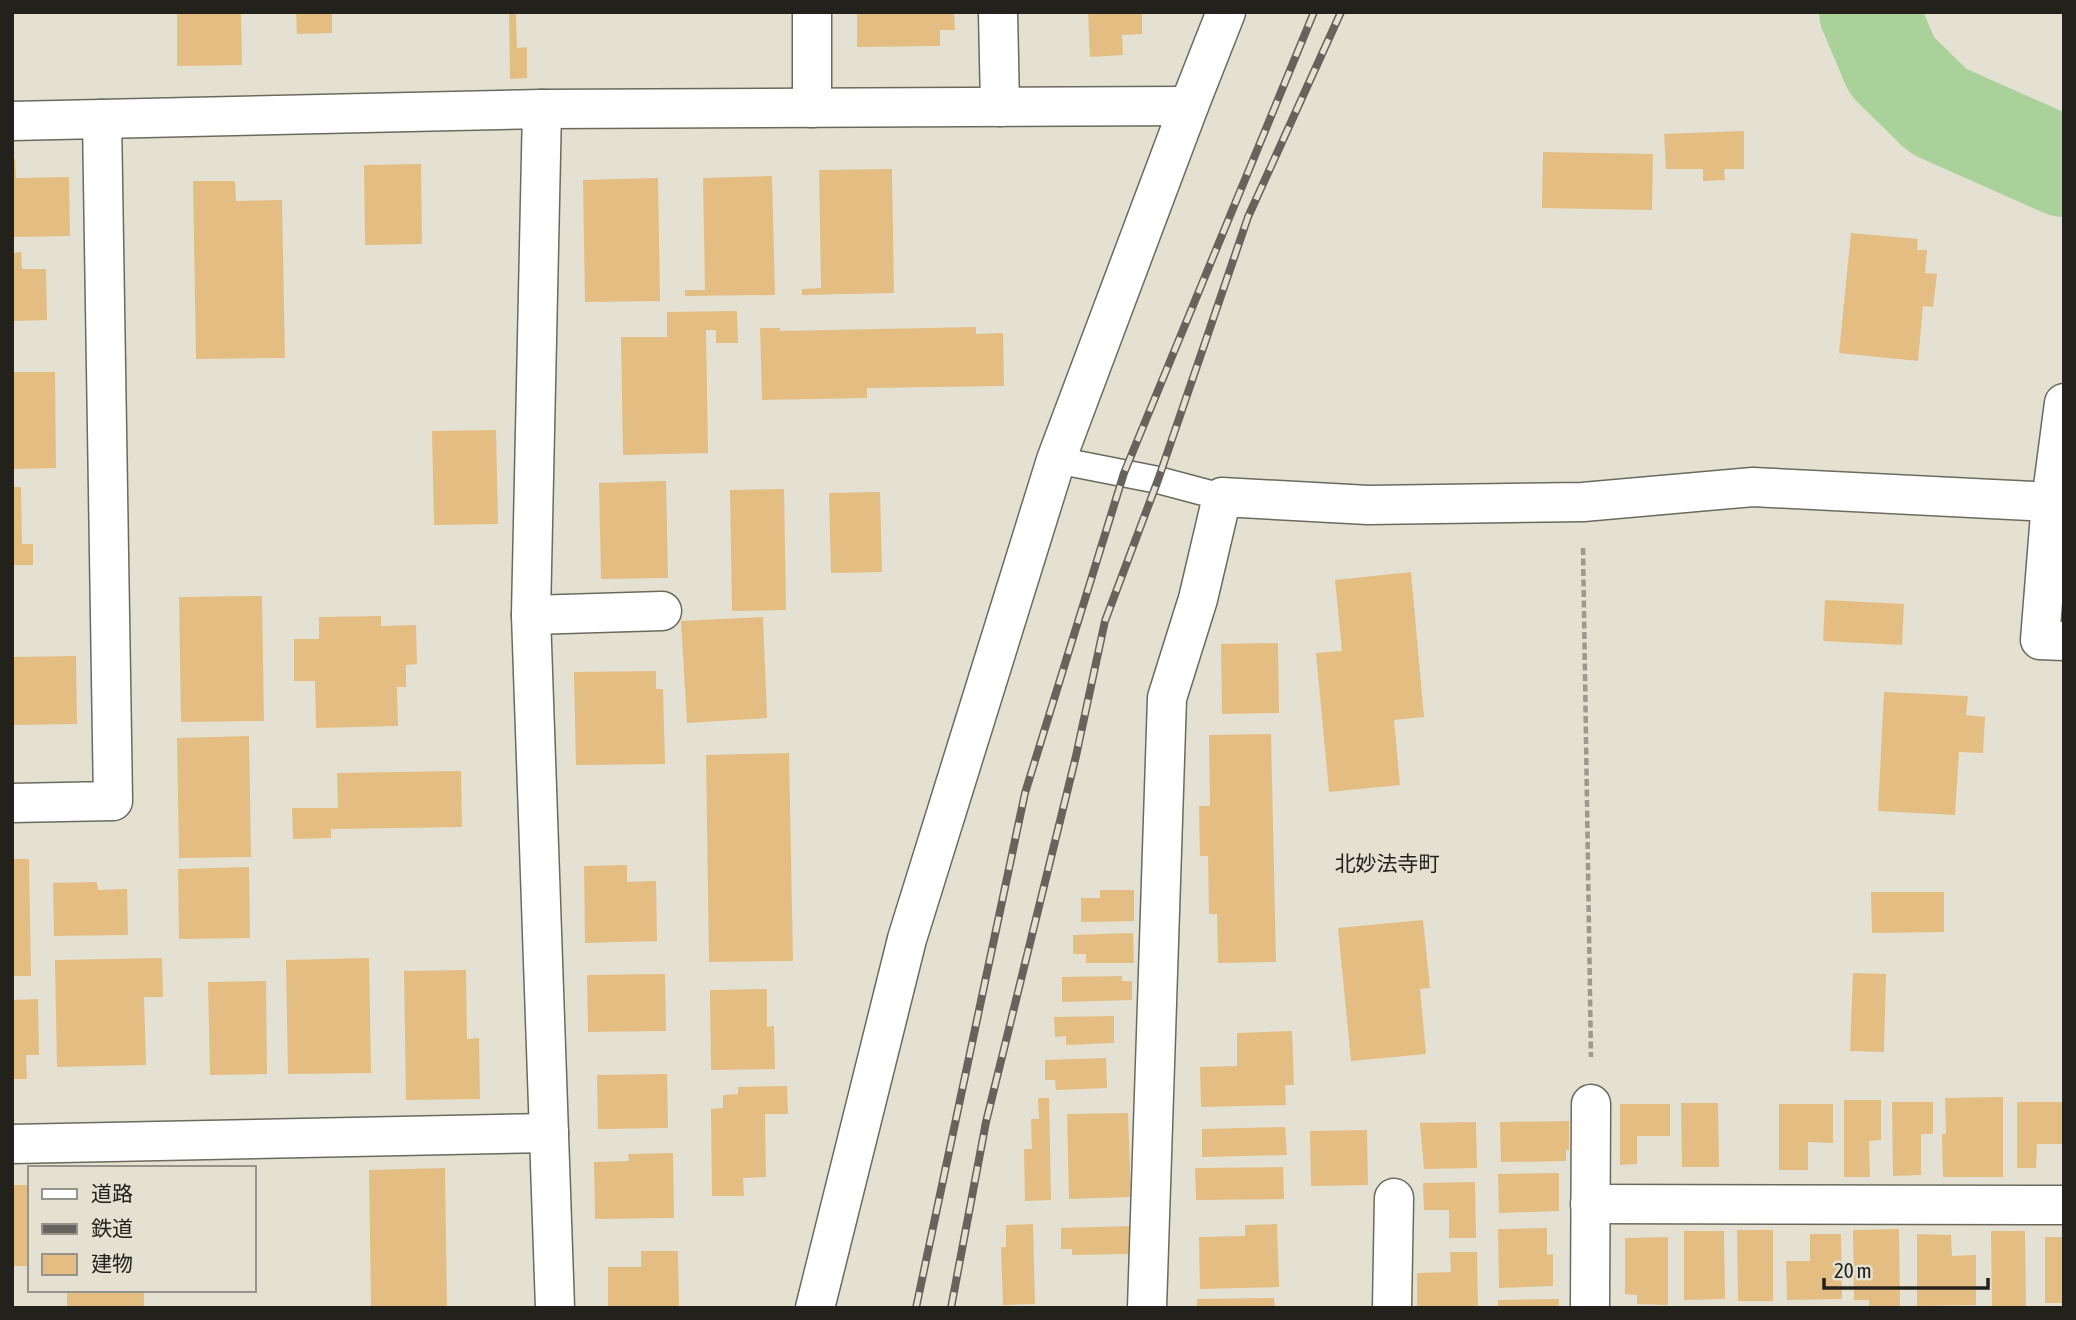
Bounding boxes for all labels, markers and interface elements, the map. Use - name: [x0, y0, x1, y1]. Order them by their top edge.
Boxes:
- district label: 北妙法寺町: [1335, 851, 1440, 875]
- legend: [28, 1166, 256, 1292]
- text: 道路: [91, 1181, 133, 1205]
- text: 鉄道: [91, 1216, 133, 1240]
- scale bar: [1824, 1246, 1988, 1290]
- text: 建物: [91, 1251, 133, 1275]
- text: 20 m: [1834, 1258, 1872, 1282]

